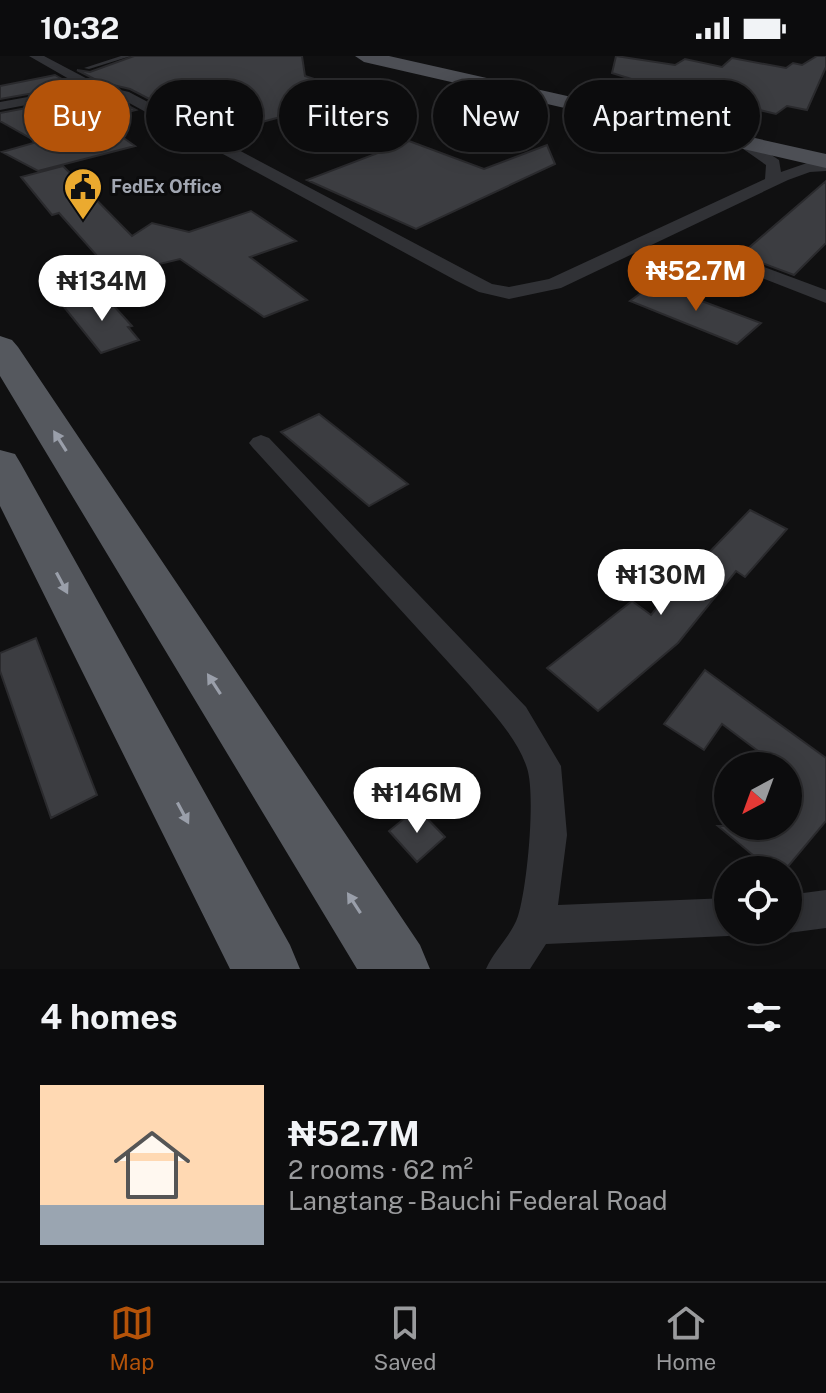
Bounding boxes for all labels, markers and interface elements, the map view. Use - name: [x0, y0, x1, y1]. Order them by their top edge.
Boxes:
- text: 10:32: [40, 10, 119, 46]
- chip: Buy: [24, 80, 130, 152]
- chip: Rent: [146, 80, 263, 152]
- chip: Filters: [279, 80, 417, 152]
- chip: New: [433, 80, 548, 152]
- chip: Apartment: [564, 80, 760, 152]
- public building icon: FedEx Office: [62, 166, 104, 221]
- place label: FedEx Office: [111, 176, 222, 197]
- pin: ₦52.7M: [631, 245, 761, 313]
- pin: ₦134M: [46, 255, 158, 323]
- text: ₦52.7M: [646, 255, 746, 286]
- text: ₦134M: [57, 265, 147, 296]
- one-way arrow: [52, 431, 67, 452]
- pin: ₦130M: [605, 549, 717, 617]
- text: ₦130M: [616, 559, 706, 590]
- one-way arrow: [55, 572, 69, 594]
- one-way arrow: [208, 673, 222, 695]
- north arrow: [714, 752, 802, 840]
- map controls: [714, 752, 802, 944]
- pin: ₦146M: [361, 767, 473, 835]
- text: ₦146M: [372, 777, 462, 808]
- one-way arrow: [177, 802, 190, 825]
- button: locate: [714, 856, 802, 944]
- one-way arrow: [348, 892, 362, 914]
- icon: filters: [742, 995, 786, 1039]
- text: 4 homes: [40, 997, 178, 1037]
- text: ₦52.7M: [288, 1114, 420, 1154]
- icon: home: [104, 1117, 200, 1213]
- text: 2 rooms · 62 m²: [288, 1154, 473, 1185]
- text: Langtang - Bauchi Federal Road: [288, 1185, 668, 1216]
- tab: Map: [110, 1301, 154, 1375]
- tab: Saved: [374, 1301, 436, 1375]
- tab: Home: [656, 1301, 716, 1375]

